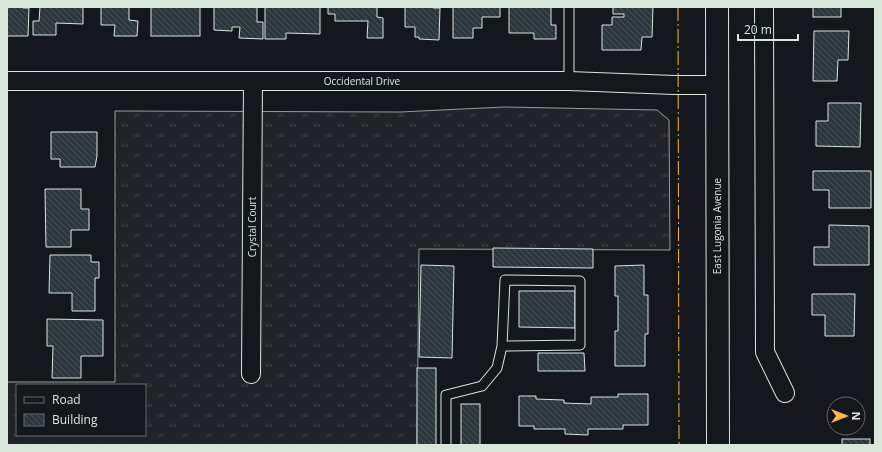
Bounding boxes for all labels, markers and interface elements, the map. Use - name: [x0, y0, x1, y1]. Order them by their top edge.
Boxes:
- scale bar: [738, 16, 798, 42]
- text: 20 m: [744, 21, 772, 38]
- street label: Occidental Drive: [324, 74, 401, 88]
- street label: East Lugonia Avenue: [710, 177, 724, 274]
- street label: Crystal Court: [245, 196, 259, 257]
- legend: [16, 384, 146, 436]
- text: Road: [52, 391, 81, 408]
- north arrow: [826, 396, 866, 436]
- text: Building: [52, 411, 98, 428]
- text: N: [849, 412, 864, 420]

